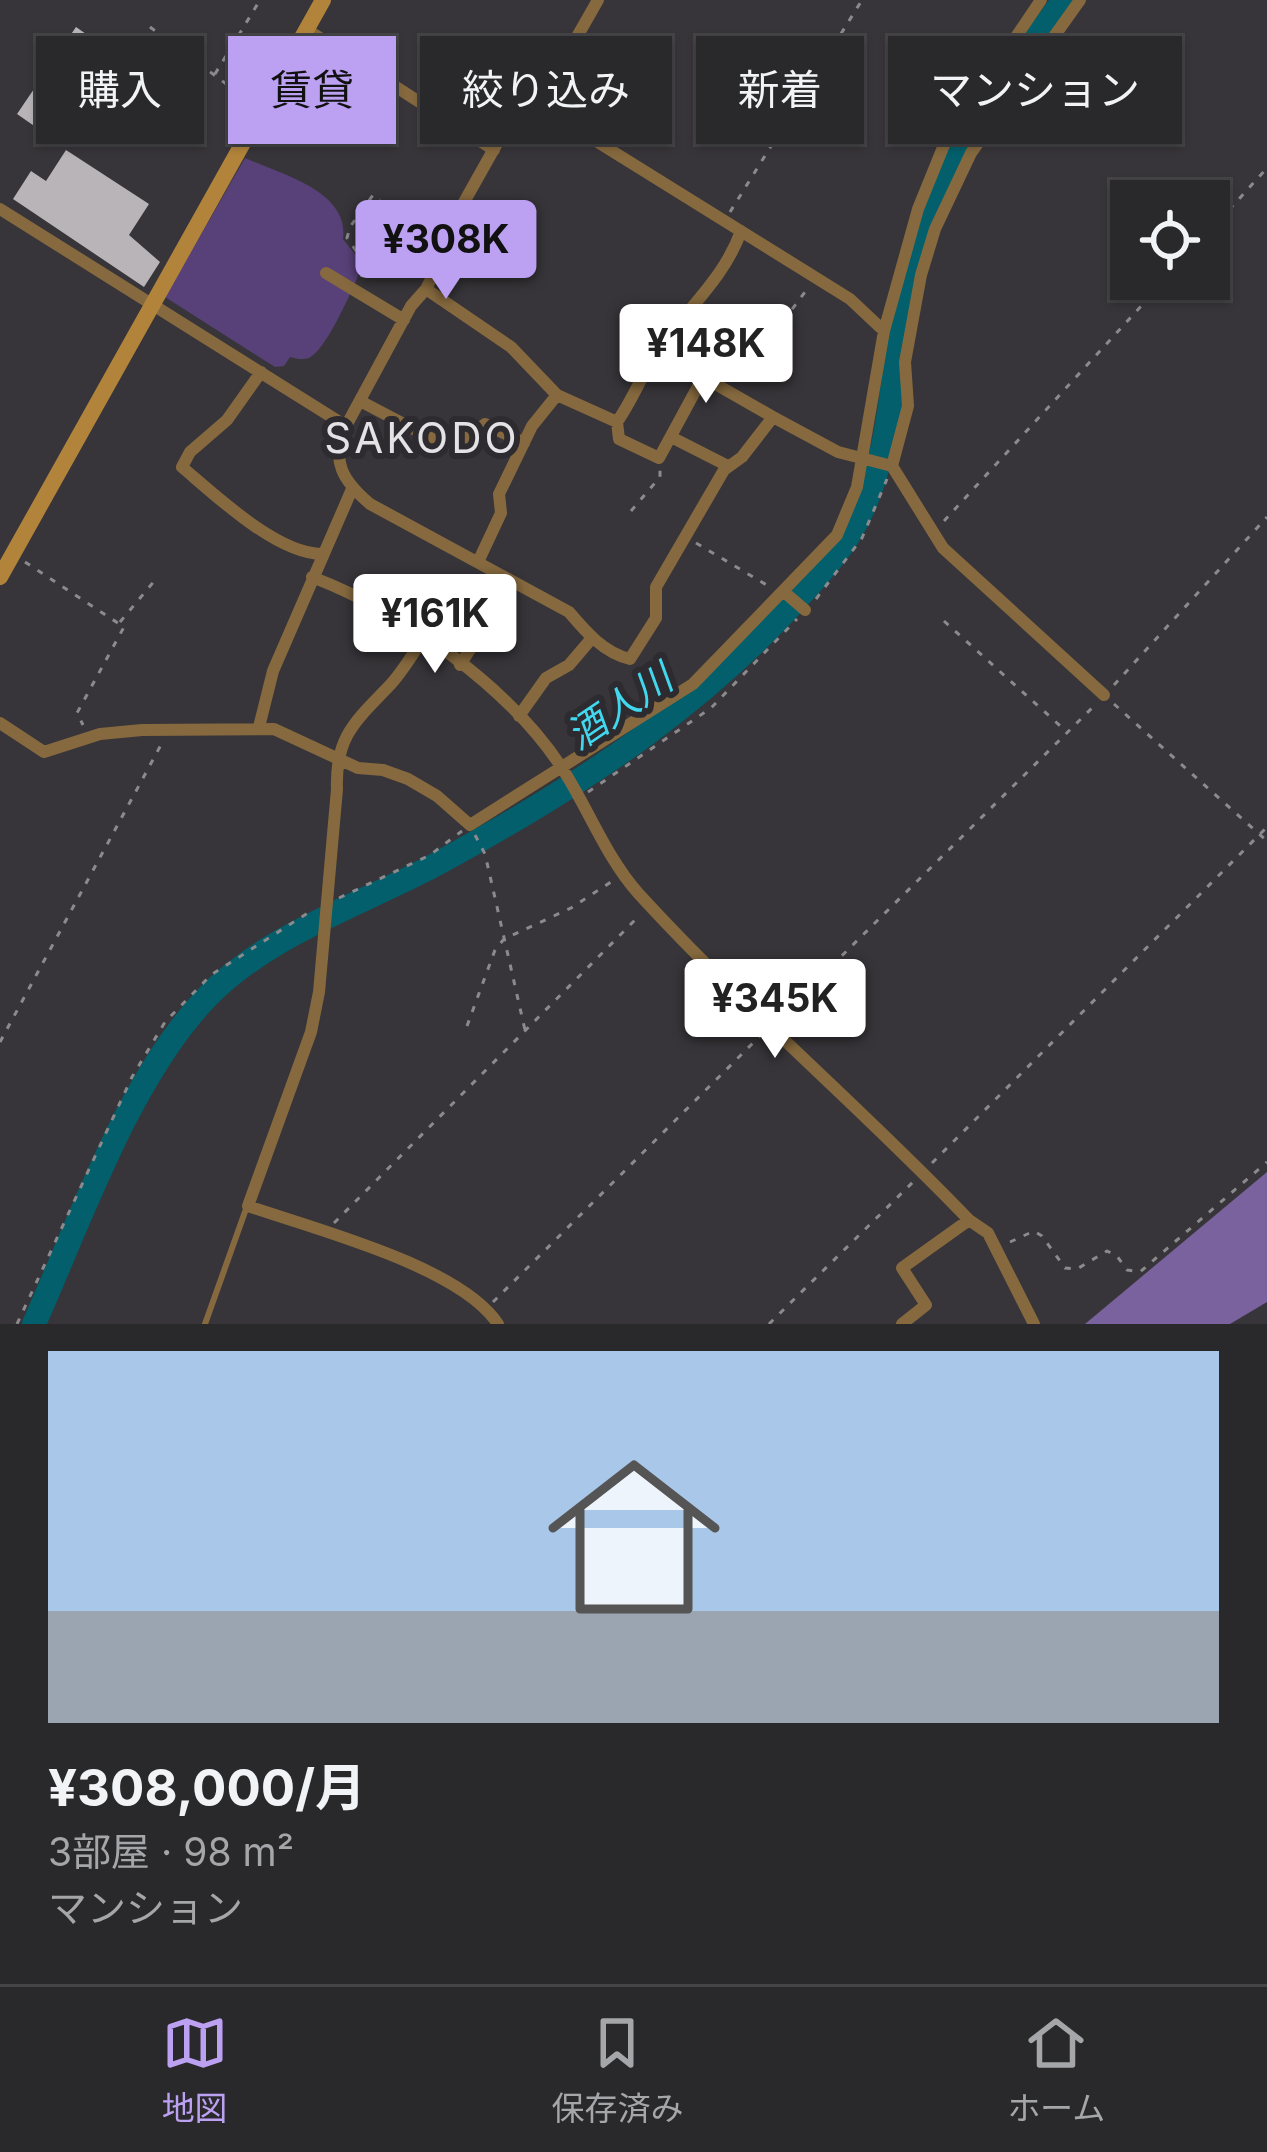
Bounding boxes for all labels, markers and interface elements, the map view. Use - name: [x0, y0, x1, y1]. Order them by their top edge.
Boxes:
- chip: 購入: [36, 36, 204, 144]
- chip: 賃貸: [228, 36, 396, 144]
- chip: 絞り込み: [420, 36, 672, 144]
- chip: 新着: [696, 36, 864, 144]
- chip: マンション: [888, 36, 1182, 144]
- map controls: [1110, 180, 1230, 300]
- button: locate: [1110, 180, 1230, 300]
- pin: ¥308K: [362, 200, 530, 302]
- text: ¥308K: [382, 215, 510, 262]
- pin: ¥148K: [622, 304, 790, 406]
- text: ¥148K: [647, 319, 765, 366]
- district label: SAKODO: [324, 412, 520, 463]
- pin: ¥161K: [351, 574, 519, 676]
- text: ¥161K: [380, 589, 490, 636]
- water label: 酒人川: [557, 652, 684, 758]
- pin: ¥345K: [691, 959, 859, 1061]
- text: ¥345K: [712, 974, 838, 1021]
- icon: home: [526, 1429, 742, 1645]
- text: ¥308,000/月: [48, 1757, 366, 1818]
- text: 3部屋 · 98 m²: [48, 1828, 294, 1875]
- text: マンション: [48, 1884, 243, 1931]
- tab: 地図: [162, 2010, 228, 2130]
- tab: 保存済み: [551, 2010, 683, 2130]
- tab: ホーム: [1007, 2010, 1105, 2130]

